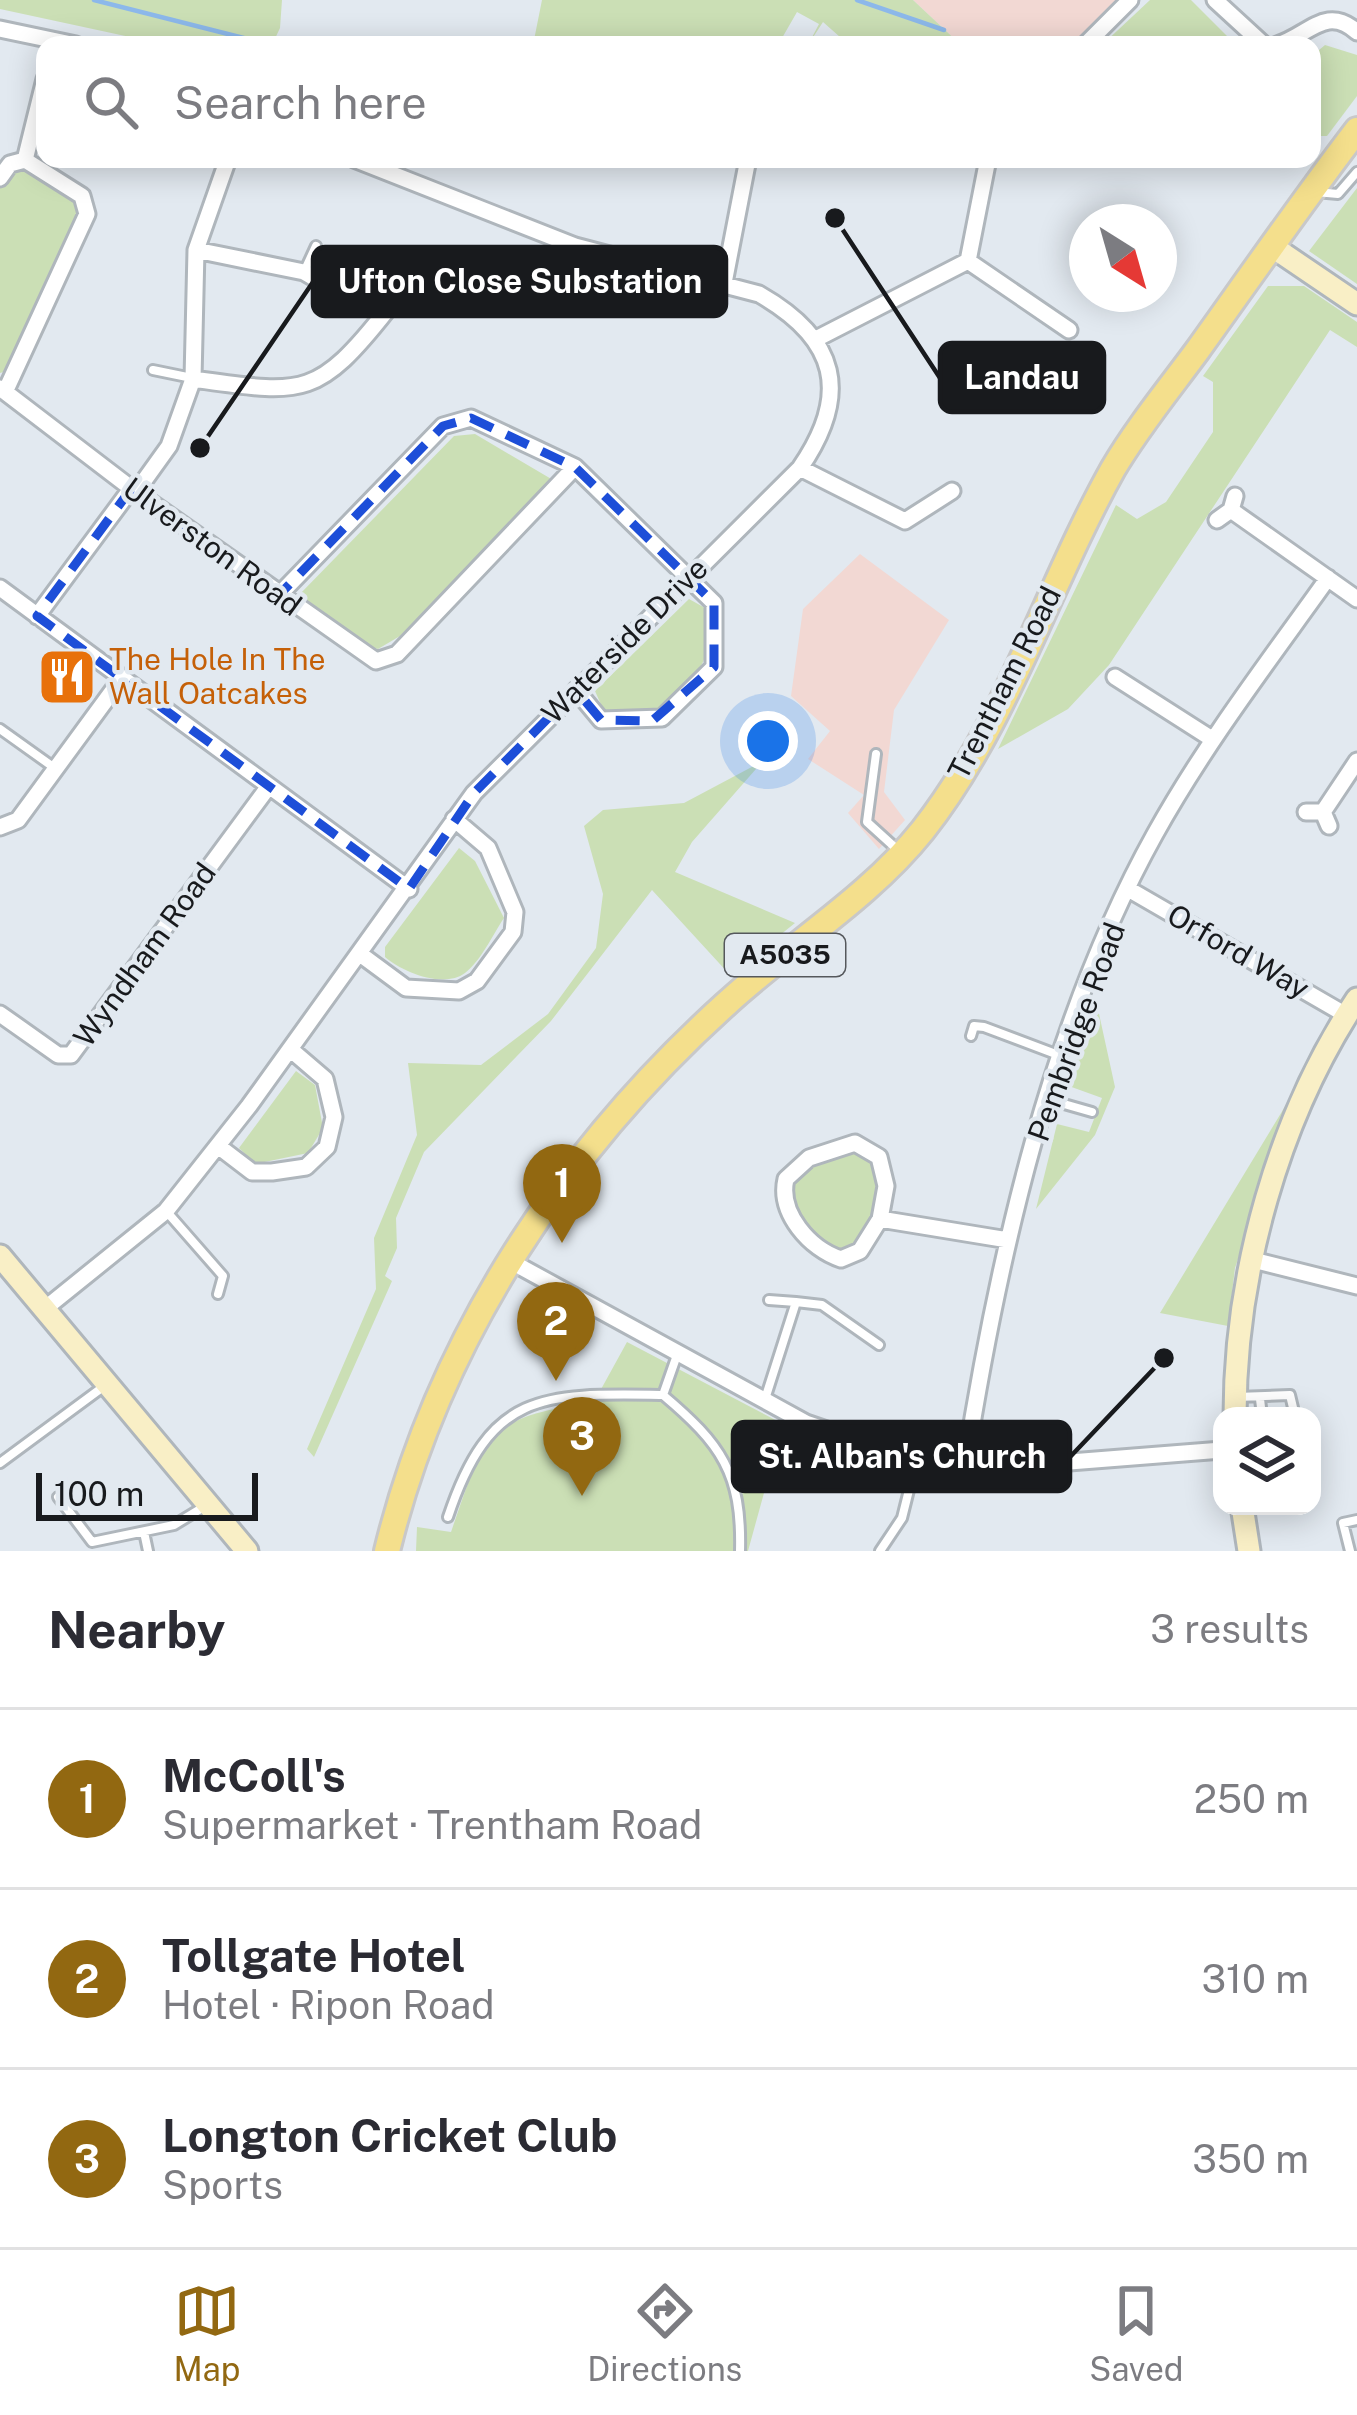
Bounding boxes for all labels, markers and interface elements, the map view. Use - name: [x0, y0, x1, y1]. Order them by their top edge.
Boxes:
- search box: [36, 36, 1321, 168]
- icon: search: [78, 69, 144, 135]
- text: Search here: [174, 76, 427, 129]
- north arrow: [1069, 204, 1177, 312]
- callout: Ufton Close Substation: [313, 247, 726, 316]
- text: Ufton Close Substation: [338, 262, 702, 300]
- callout: Landau: [940, 343, 1104, 412]
- text: Landau: [964, 358, 1080, 396]
- street label: Ulverston Road: [116, 469, 309, 623]
- street label: Waterside Drive: [534, 550, 715, 731]
- street label: Trentham Road: [940, 580, 1068, 785]
- place label: The Hole In The Wall Oatcakes: [109, 641, 326, 711]
- restaurant icon: The Hole In The Wall Oatcakes: [36, 646, 98, 708]
- your location: [738, 711, 798, 771]
- street label: Wyndham Road: [66, 856, 223, 1053]
- street label: Orford Way: [1161, 896, 1316, 1006]
- street label: Pembridge Road: [1020, 917, 1132, 1146]
- road number: A5035: [725, 934, 845, 976]
- pin: 1: [523, 1144, 601, 1243]
- pin: 2: [517, 1282, 595, 1381]
- pin: 3: [543, 1397, 621, 1496]
- map controls: [1213, 1407, 1321, 1515]
- button: layers: [1213, 1407, 1321, 1515]
- callout: St. Alban's Church: [733, 1422, 1070, 1491]
- text: St. Alban's Church: [758, 1437, 1046, 1475]
- scale bar: [36, 1467, 258, 1520]
- text: 100 m: [54, 1475, 144, 1513]
- text: Nearby: [48, 1600, 225, 1659]
- text: 3 results: [1150, 1606, 1309, 1652]
- text: McColl's: [162, 1749, 346, 1802]
- text: 1: [79, 1776, 95, 1822]
- text: 250 m: [1194, 1776, 1309, 1822]
- text: Supermarket · Trentham Road: [162, 1802, 702, 1848]
- text: Tollgate Hotel: [162, 1929, 466, 1982]
- text: 2: [75, 1956, 99, 2002]
- text: 310 m: [1201, 1956, 1309, 2002]
- text: Hotel · Ripon Road: [162, 1982, 495, 2028]
- text: Longton Cricket Club: [162, 2109, 617, 2162]
- text: 3: [74, 2136, 100, 2182]
- text: 350 m: [1192, 2136, 1309, 2182]
- text: Sports: [162, 2162, 283, 2208]
- tab: Map: [173, 2278, 240, 2388]
- tab: Directions: [587, 2278, 742, 2388]
- tab: Saved: [1089, 2278, 1184, 2388]

